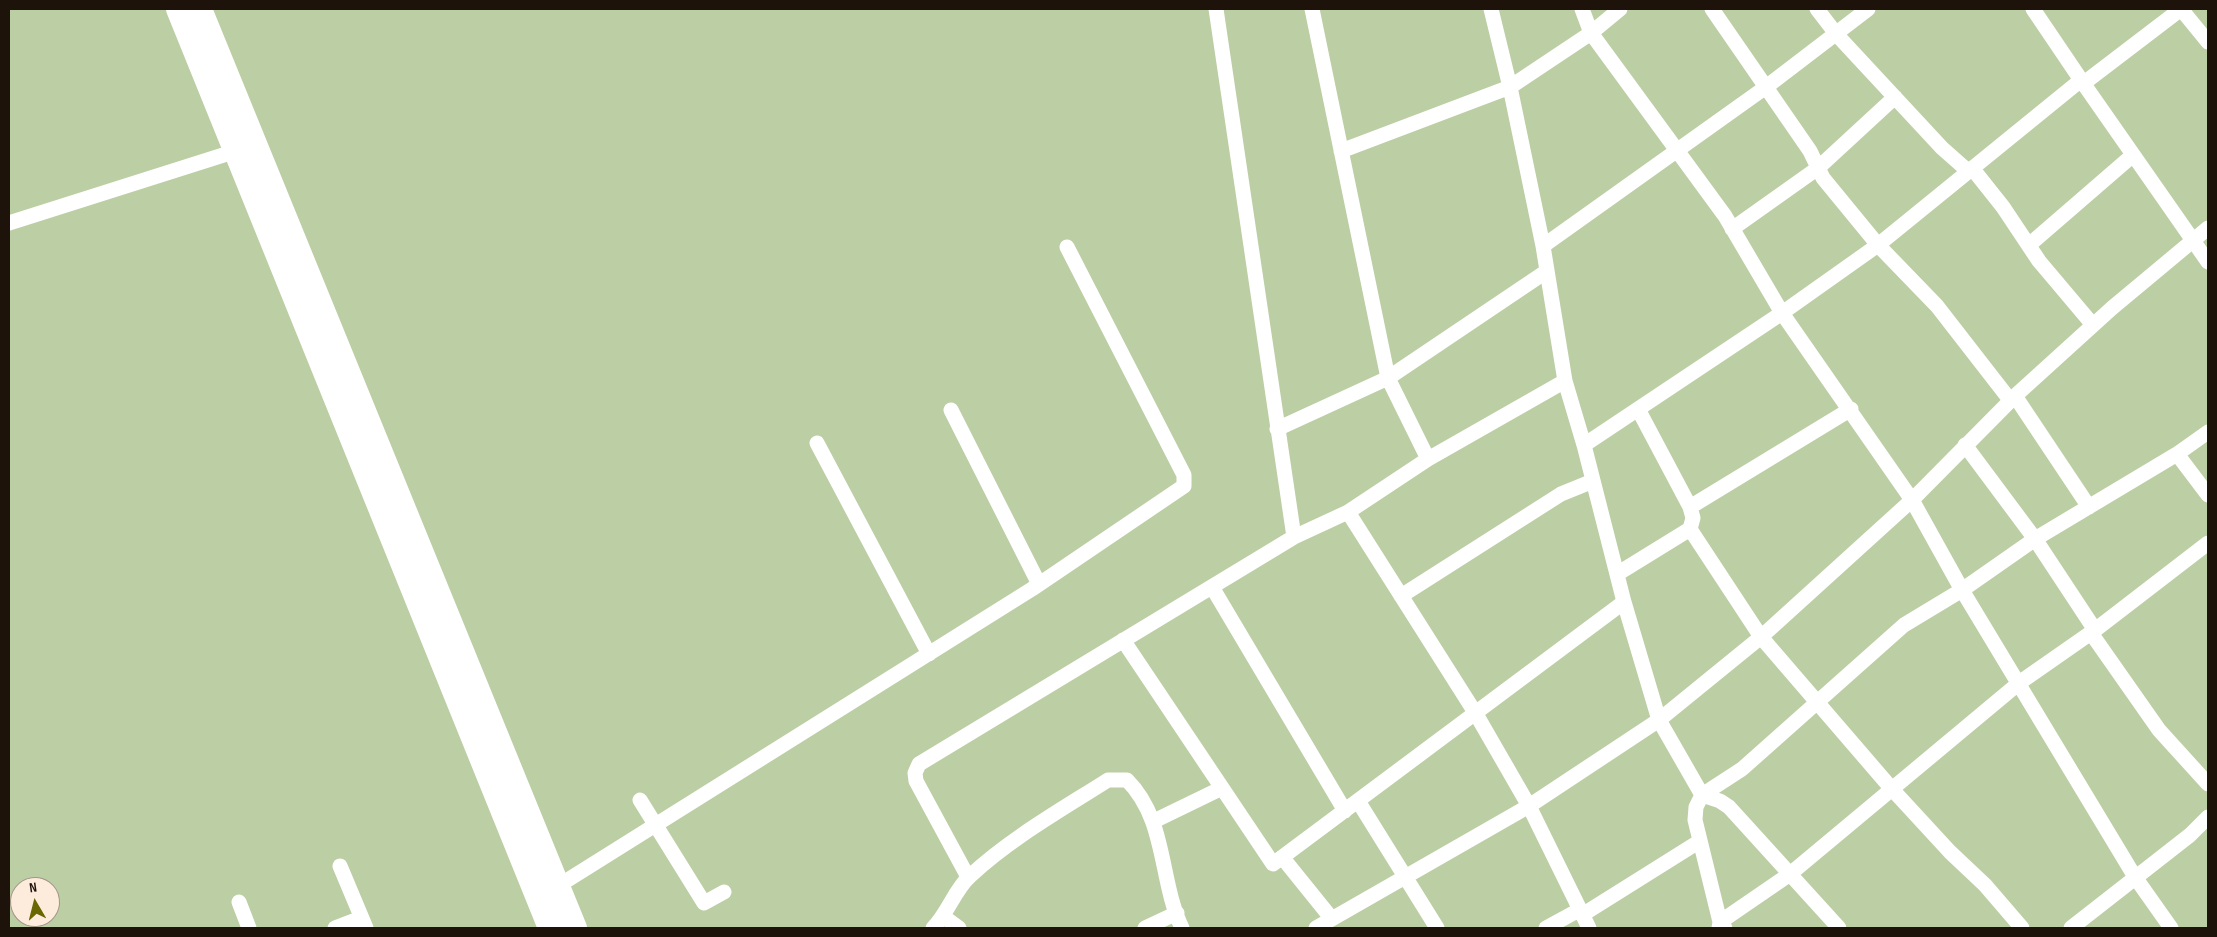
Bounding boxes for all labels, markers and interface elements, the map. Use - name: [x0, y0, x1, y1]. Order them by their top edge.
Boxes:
- north arrow: [10, 877, 60, 927]
- text: N: [28, 879, 38, 897]

